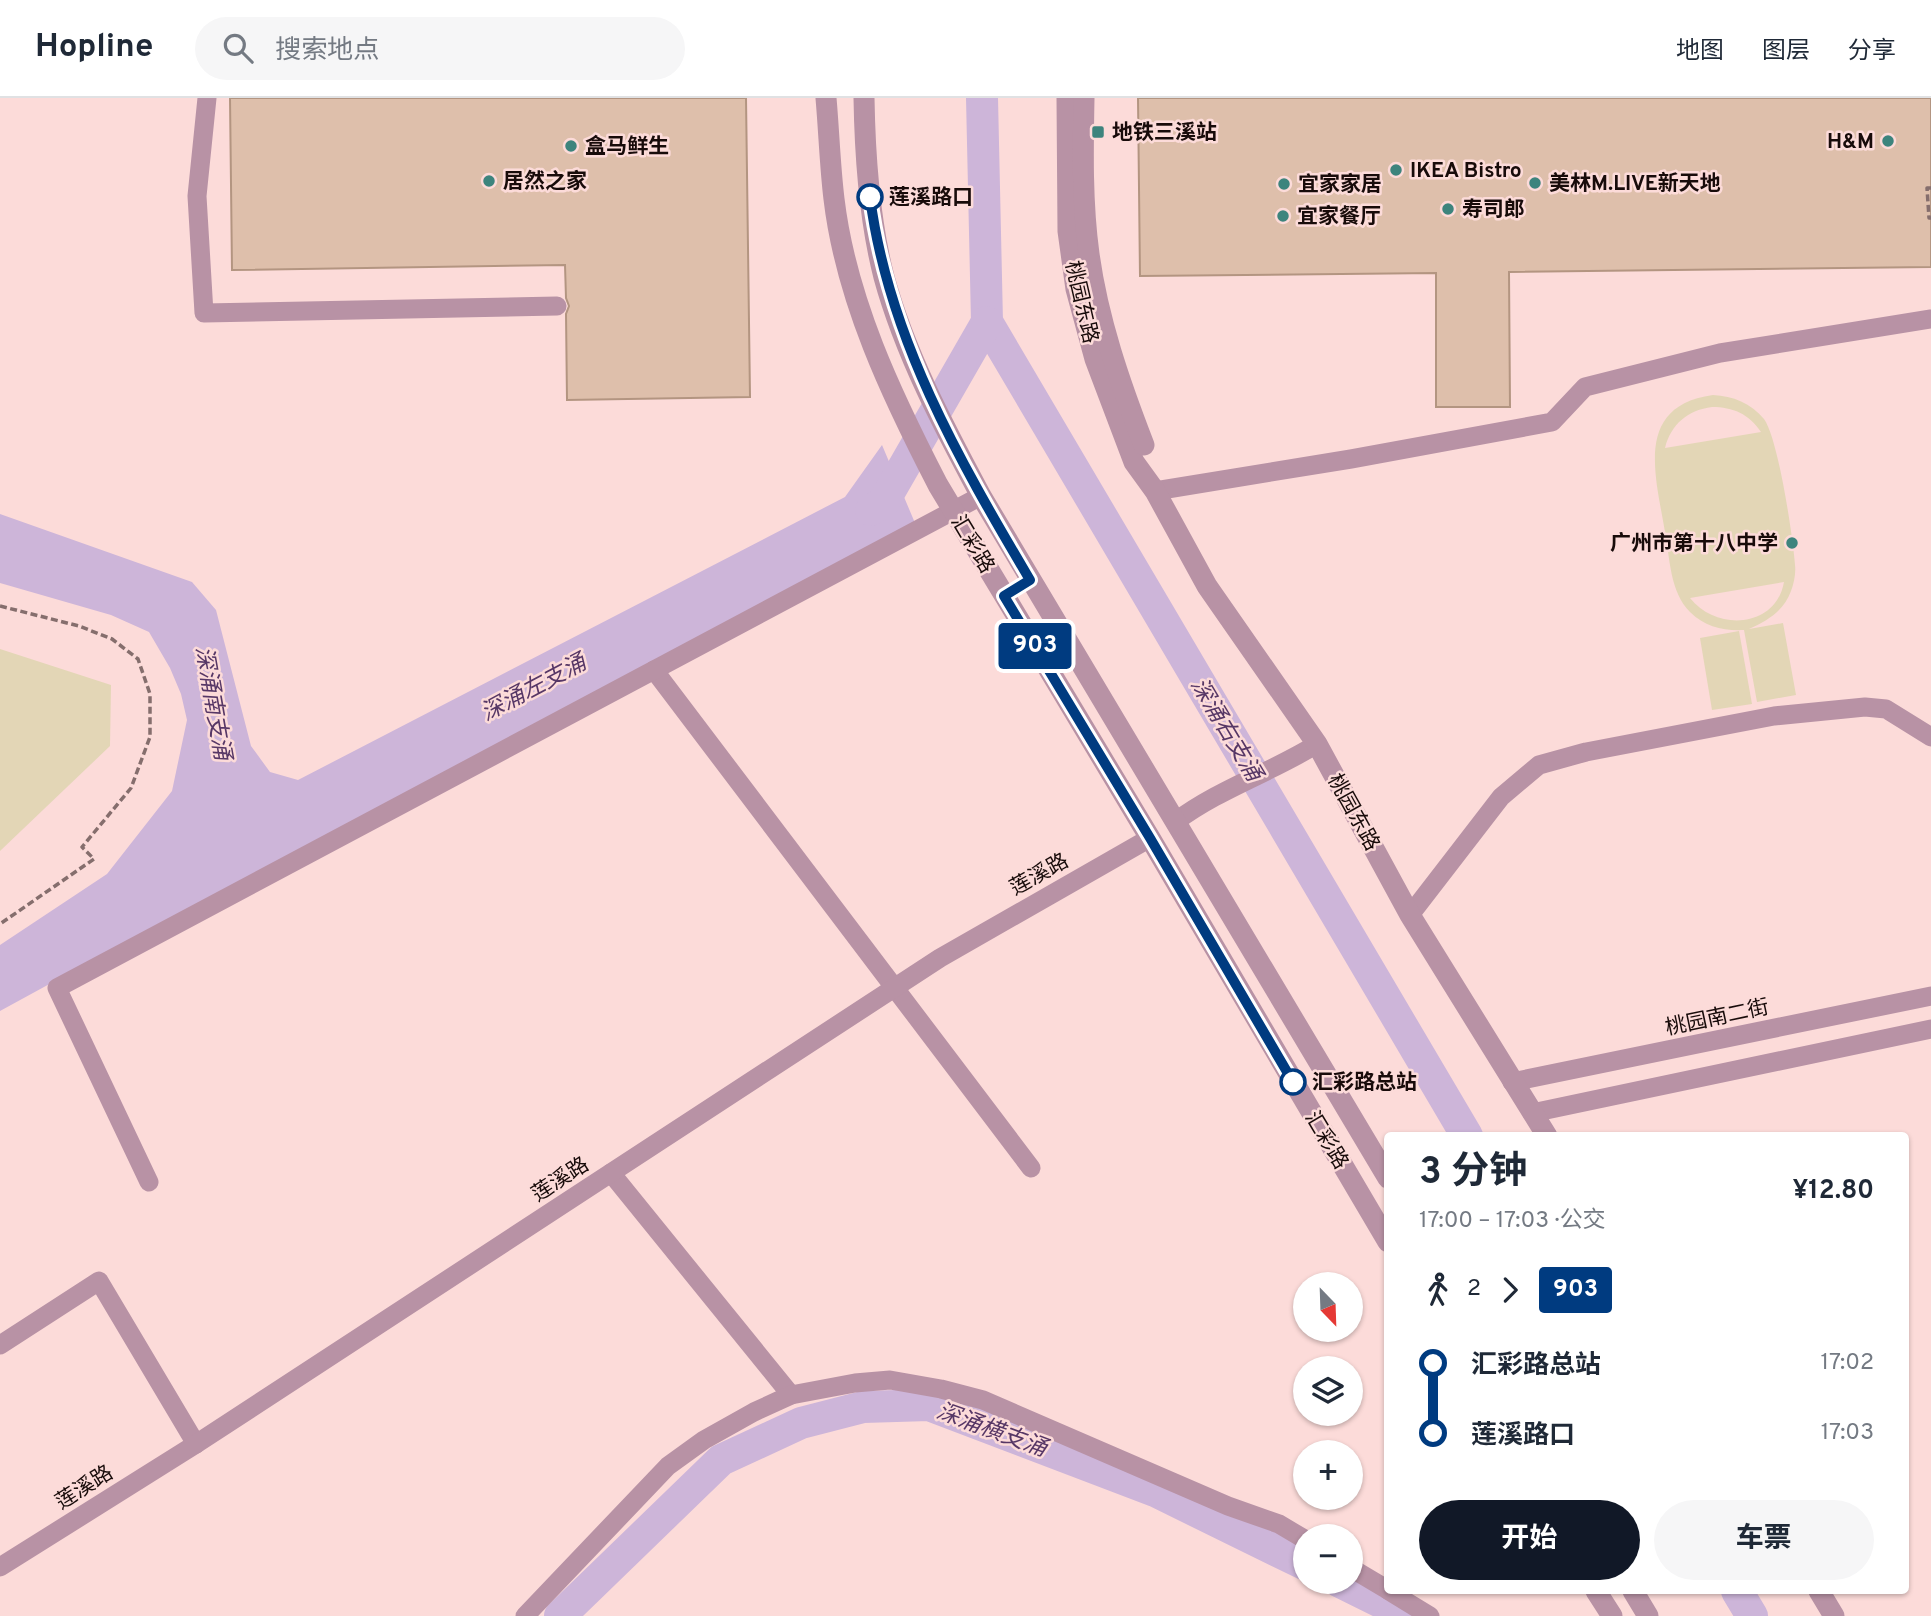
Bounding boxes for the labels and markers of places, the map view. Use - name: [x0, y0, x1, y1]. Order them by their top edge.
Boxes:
- place label: 地铁三溪站: [1112, 120, 1217, 147]
- marker: 地铁三溪站: [1090, 124, 1106, 140]
- place label: H&M: [1827, 129, 1874, 156]
- marker: H&M: [1880, 133, 1896, 149]
- place label: 盒马鲜生: [585, 134, 669, 161]
- marker: 盒马鲜生: [563, 138, 579, 154]
- place label: IKEA Bistro: [1410, 158, 1522, 185]
- marker: IKEA Bistro: [1388, 162, 1404, 178]
- place label: 居然之家: [503, 169, 587, 196]
- place label: 美林M.LIVE新天地: [1549, 171, 1721, 198]
- place label: 宜家家居: [1298, 172, 1382, 199]
- marker: 居然之家: [481, 173, 497, 189]
- marker: 美林M.LIVE新天地: [1527, 175, 1543, 191]
- marker: 宜家家居: [1276, 176, 1292, 192]
- marker: 莲溪路口: [857, 184, 883, 210]
- place label: 莲溪路口: [889, 185, 973, 212]
- place label: 寿司郎: [1462, 197, 1525, 224]
- marker: 寿司郎: [1440, 201, 1456, 217]
- place label: 宜家餐厅: [1297, 204, 1381, 231]
- marker: 宜家餐厅: [1275, 208, 1291, 224]
- place label: 广州市第十八中学: [1610, 531, 1778, 558]
- marker: 广州市第十八中学: [1784, 535, 1800, 551]
- marker: 汇彩路总站: [1280, 1069, 1306, 1095]
- place label: 汇彩路总站: [1312, 1070, 1417, 1097]

